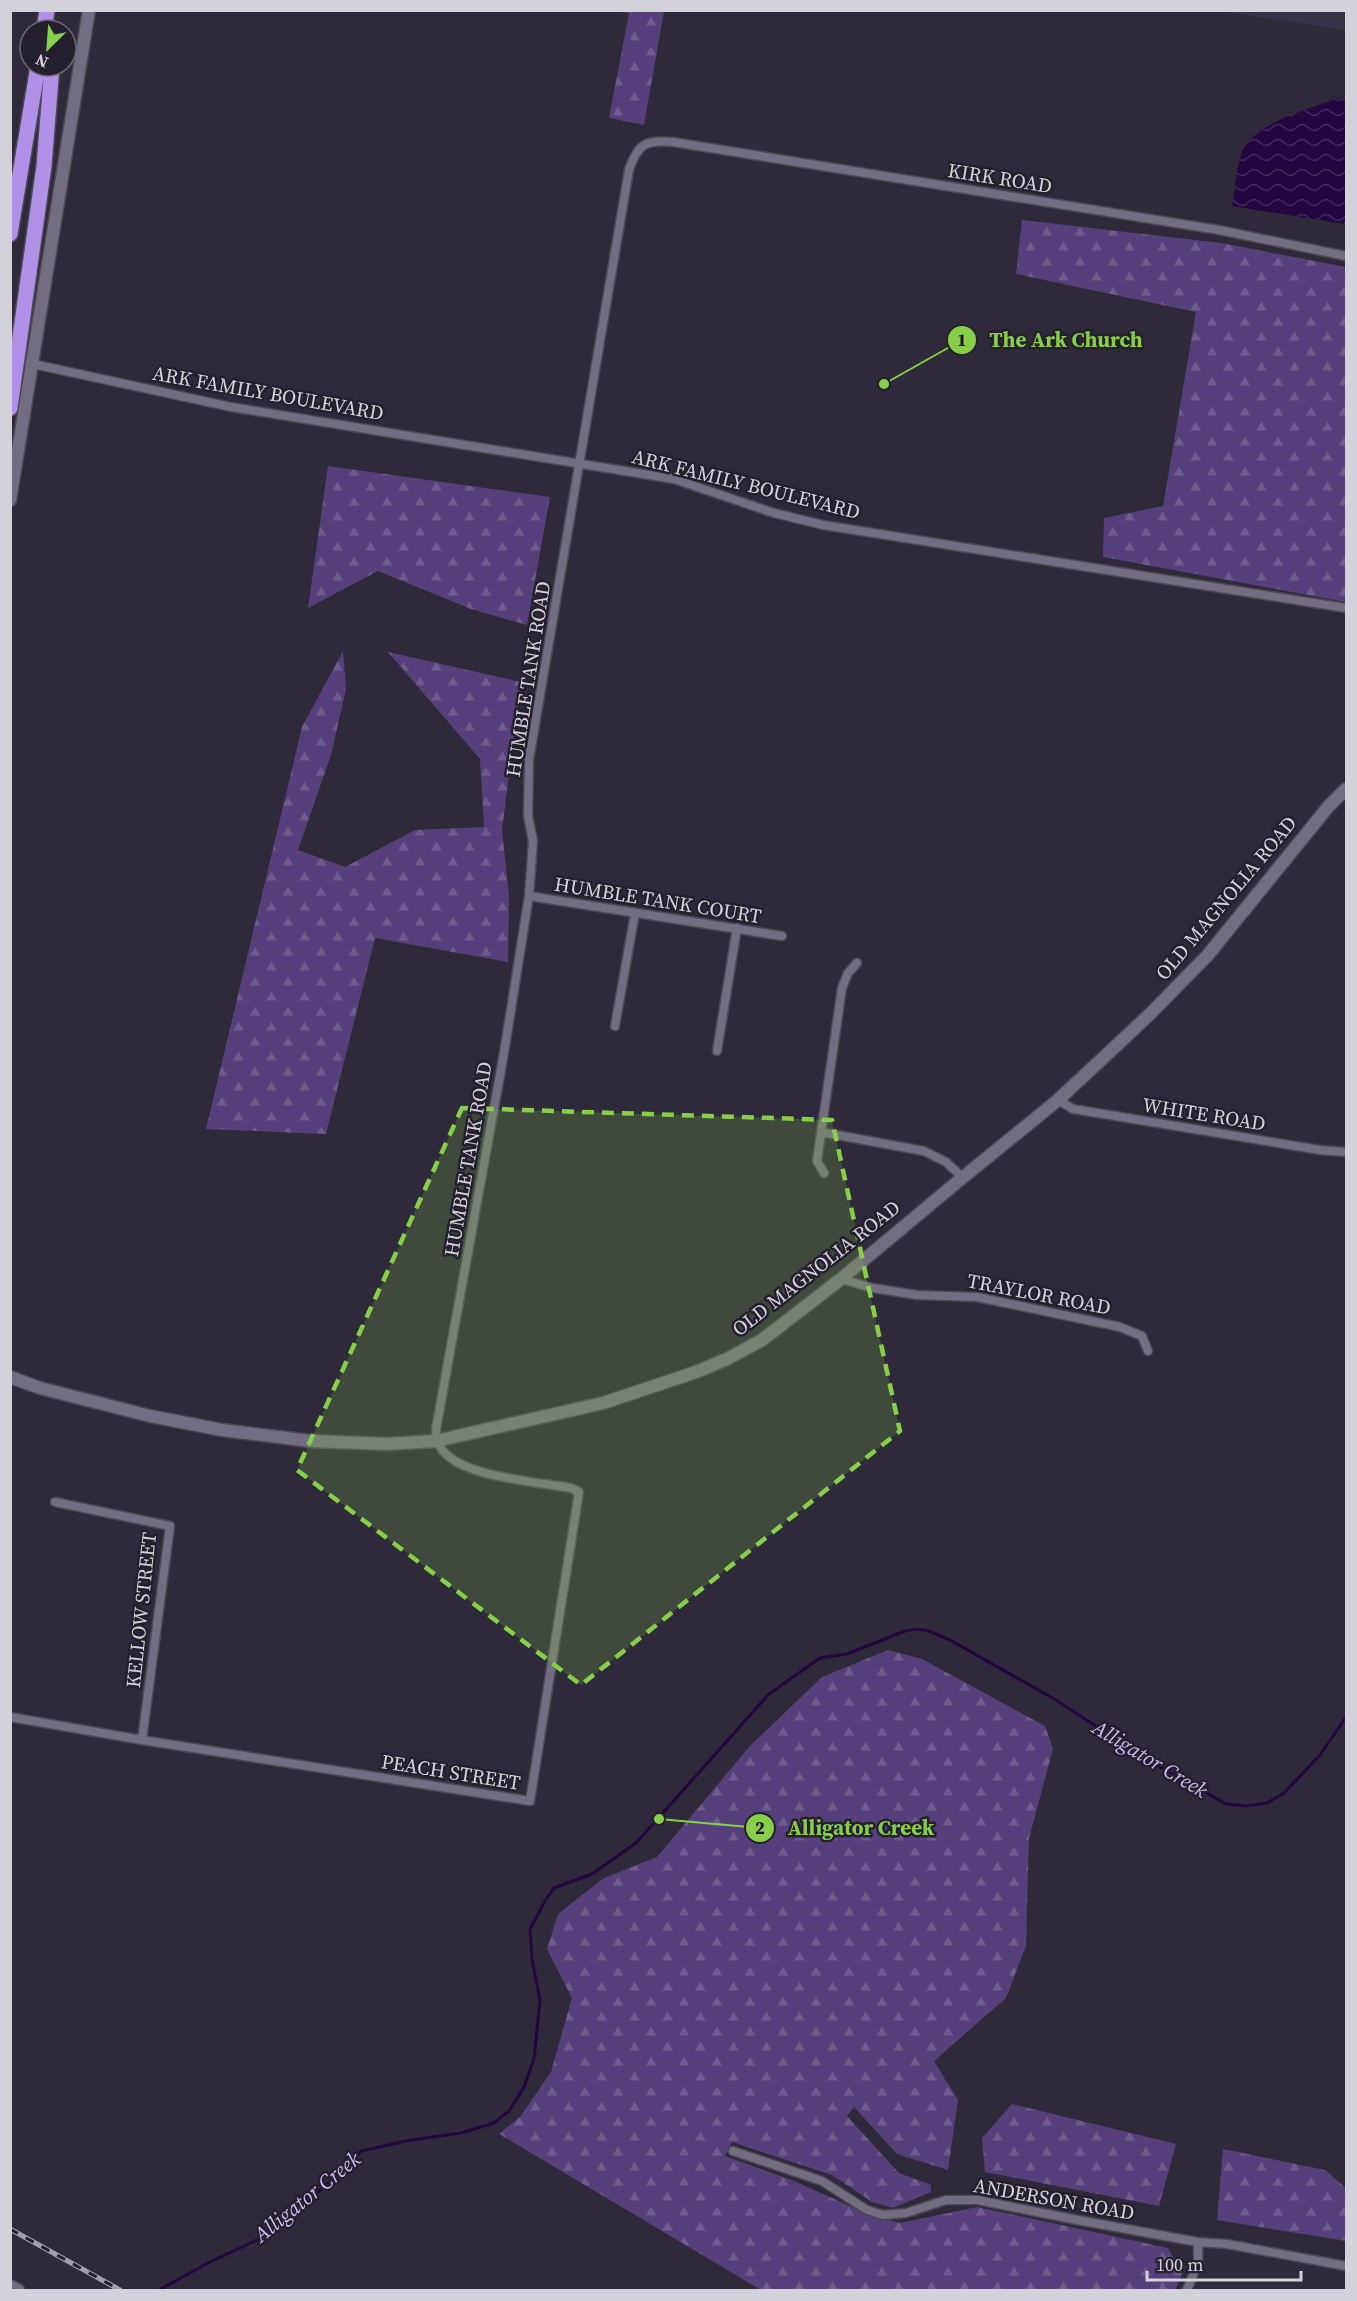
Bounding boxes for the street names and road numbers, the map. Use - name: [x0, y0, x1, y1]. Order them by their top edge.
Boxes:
- street label: KIRK ROAD: [946, 156, 1054, 200]
- street label: ARK FAMILY BOULEVARD: [150, 359, 386, 427]
- street label: ARK FAMILY BOULEVARD: [629, 442, 863, 526]
- street label: HUMBLE TANK ROAD: [499, 579, 557, 779]
- street label: OLD MAGNOLIA ROAD: [1149, 810, 1303, 986]
- street label: HUMBLE TANK COURT: [552, 870, 764, 930]
- street label: HUMBLE TANK ROAD: [437, 1059, 499, 1259]
- street label: WHITE ROAD: [1140, 1090, 1268, 1138]
- street label: OLD MAGNOLIA ROAD: [726, 1193, 906, 1343]
- street label: TRAYLOR ROAD: [965, 1266, 1113, 1322]
- street label: KELLOW STREET: [119, 1531, 163, 1689]
- street label: PEACH STREET: [379, 1747, 523, 1797]
- street label: ANDERSON ROAD: [971, 2171, 1137, 2227]

